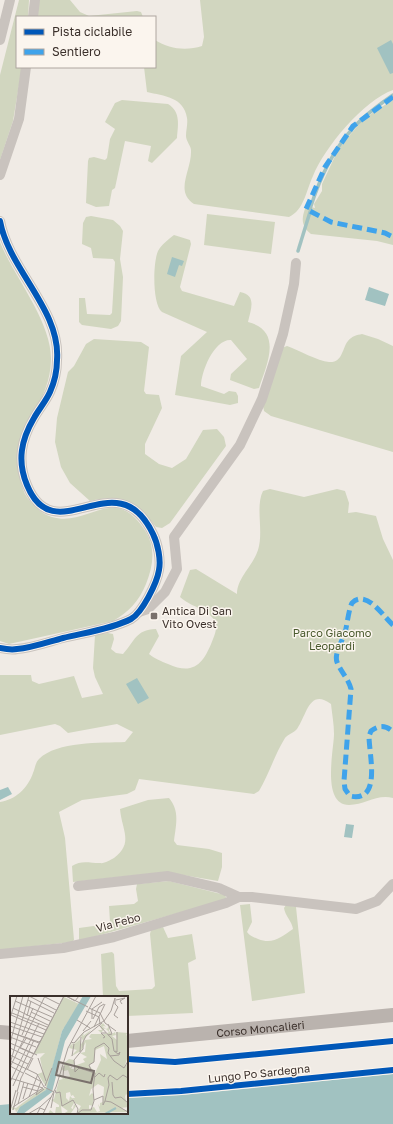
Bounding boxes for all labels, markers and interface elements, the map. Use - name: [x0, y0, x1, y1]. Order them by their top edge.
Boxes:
- legend: [16, 16, 156, 68]
- text: Pista ciclabile: [52, 24, 132, 39]
- text: Sentiero: [52, 44, 101, 59]
- place label: Antica Di San Vito Ovest: [162, 604, 232, 630]
- marker: Antica Di San Vito Ovest: [149, 611, 159, 621]
- park label: Parco Giacomo Leopardi: [293, 626, 372, 652]
- street label: Via Febo: [94, 910, 142, 934]
- inset map: [10, 996, 128, 1114]
- street label: Corso Moncalieri: [216, 1017, 305, 1039]
- street label: Lungo Po Sardegna: [207, 1061, 311, 1085]

